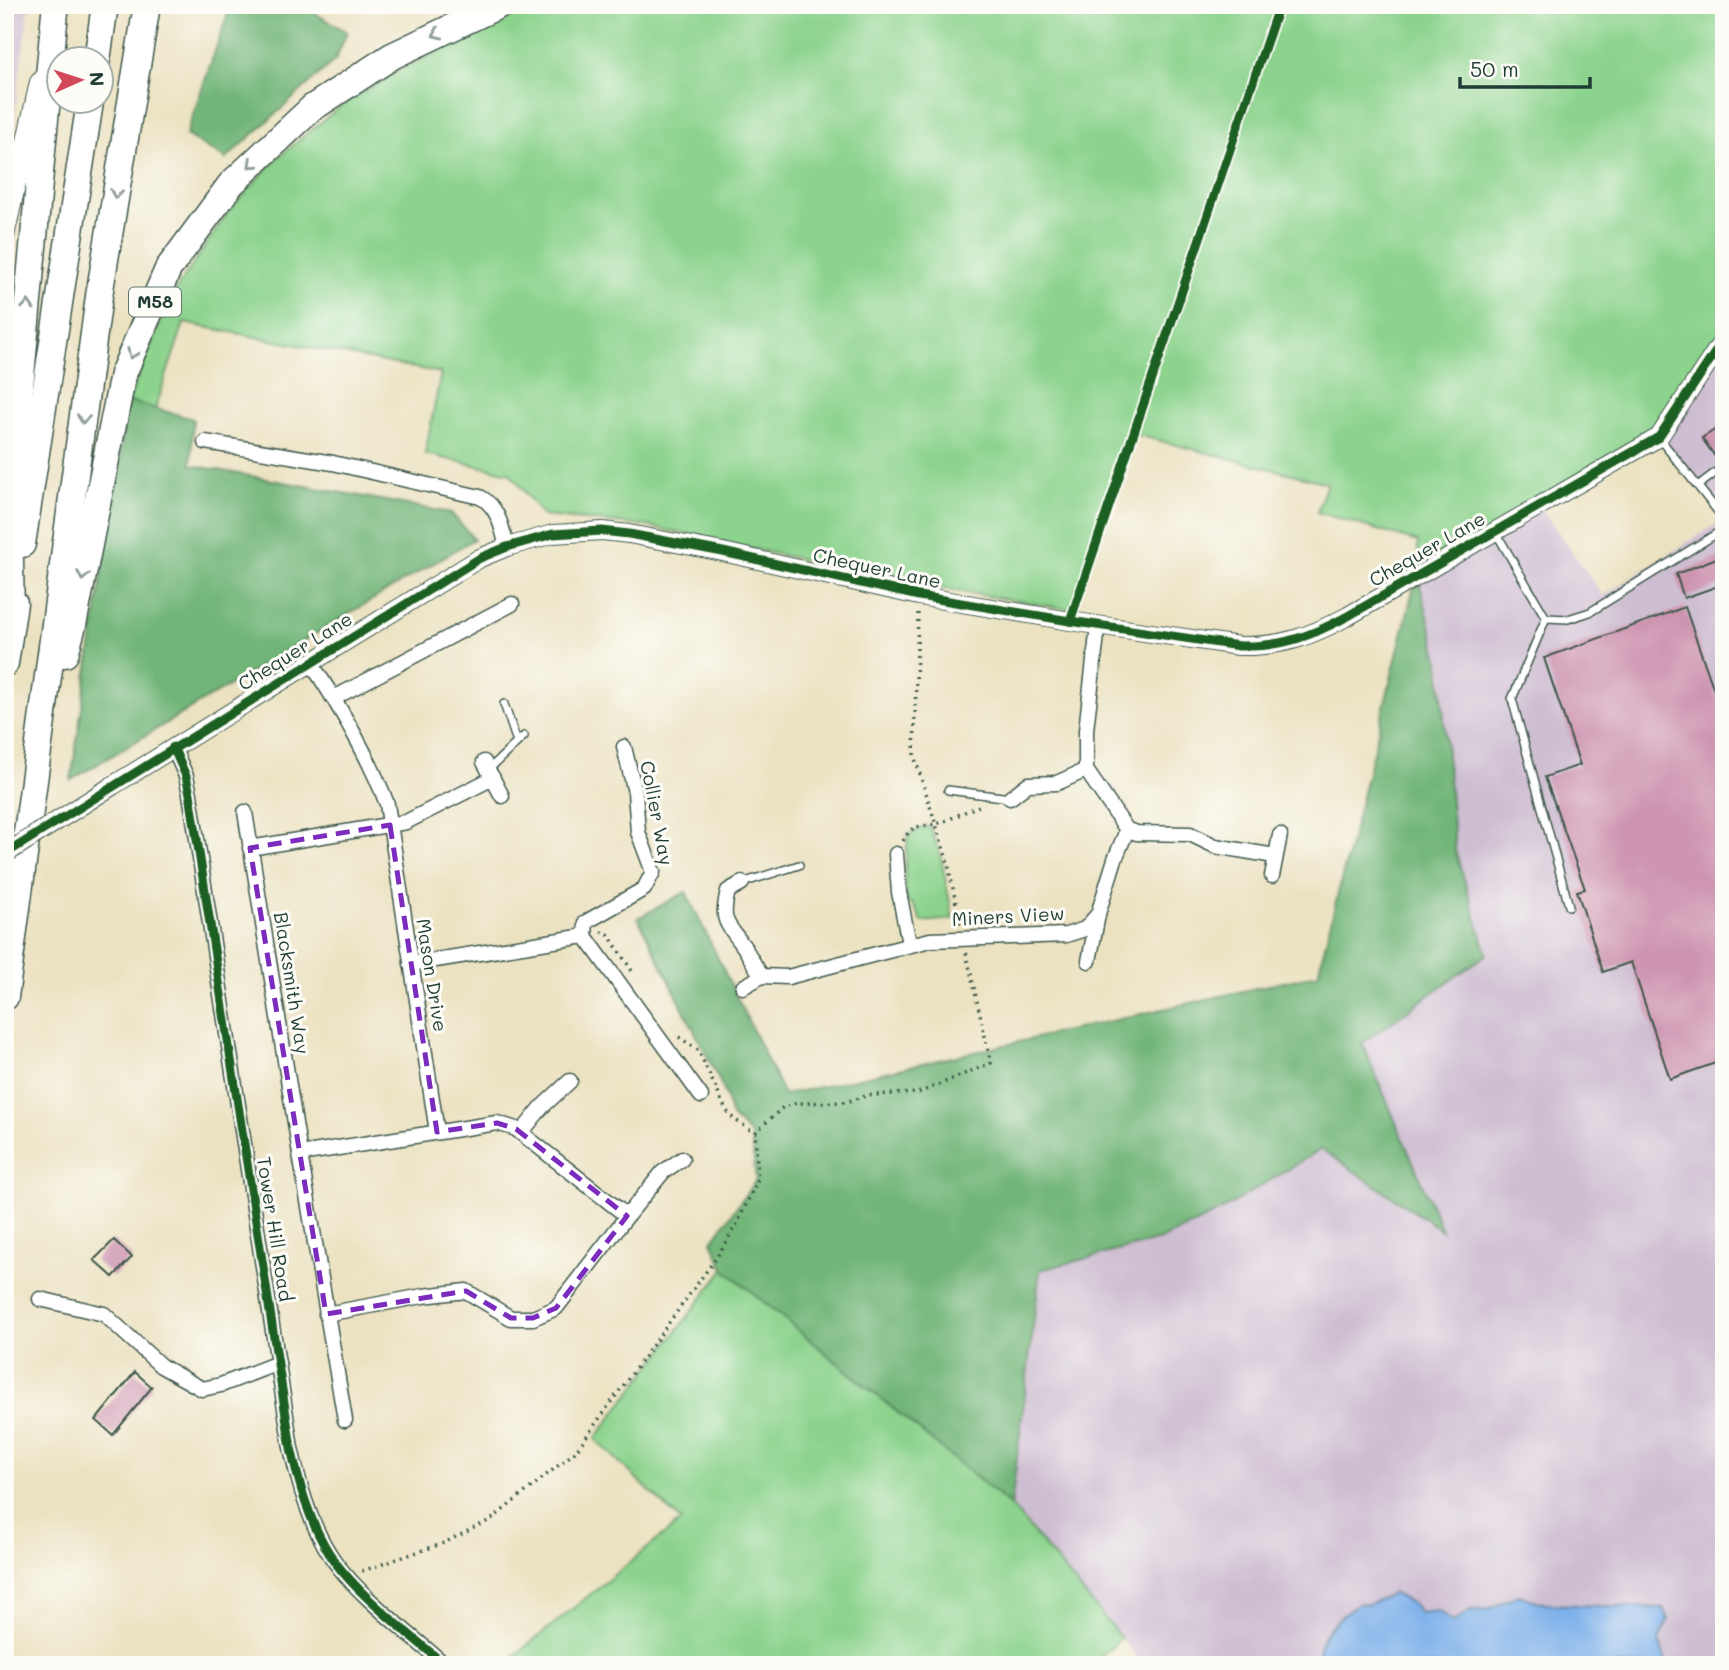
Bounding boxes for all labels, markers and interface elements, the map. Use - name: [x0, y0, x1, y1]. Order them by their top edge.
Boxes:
- one-way arrow: [432, 26, 444, 40]
- north arrow: [46, 46, 116, 116]
- scale bar: [1460, 46, 1589, 90]
- text: 50 m: [1470, 55, 1519, 82]
- text: N: [85, 71, 110, 87]
- one-way arrow: [247, 155, 260, 168]
- one-way arrow: [109, 188, 124, 200]
- road number: M58: [129, 288, 181, 316]
- one-way arrow: [20, 299, 35, 311]
- one-way arrow: [126, 347, 140, 359]
- one-way arrow: [75, 413, 90, 424]
- street label: Chequer Lane: [1364, 505, 1489, 592]
- street label: Chequer Lane: [811, 542, 943, 593]
- one-way arrow: [76, 570, 91, 582]
- street label: Chequer Lane: [233, 605, 357, 696]
- street label: Collier Way: [635, 758, 680, 867]
- street label: Miners View: [951, 900, 1065, 931]
- street label: Blacksmith Way: [269, 910, 316, 1056]
- street label: Mason Drive: [411, 917, 454, 1033]
- street label: Tower Hill Road: [252, 1155, 299, 1303]

